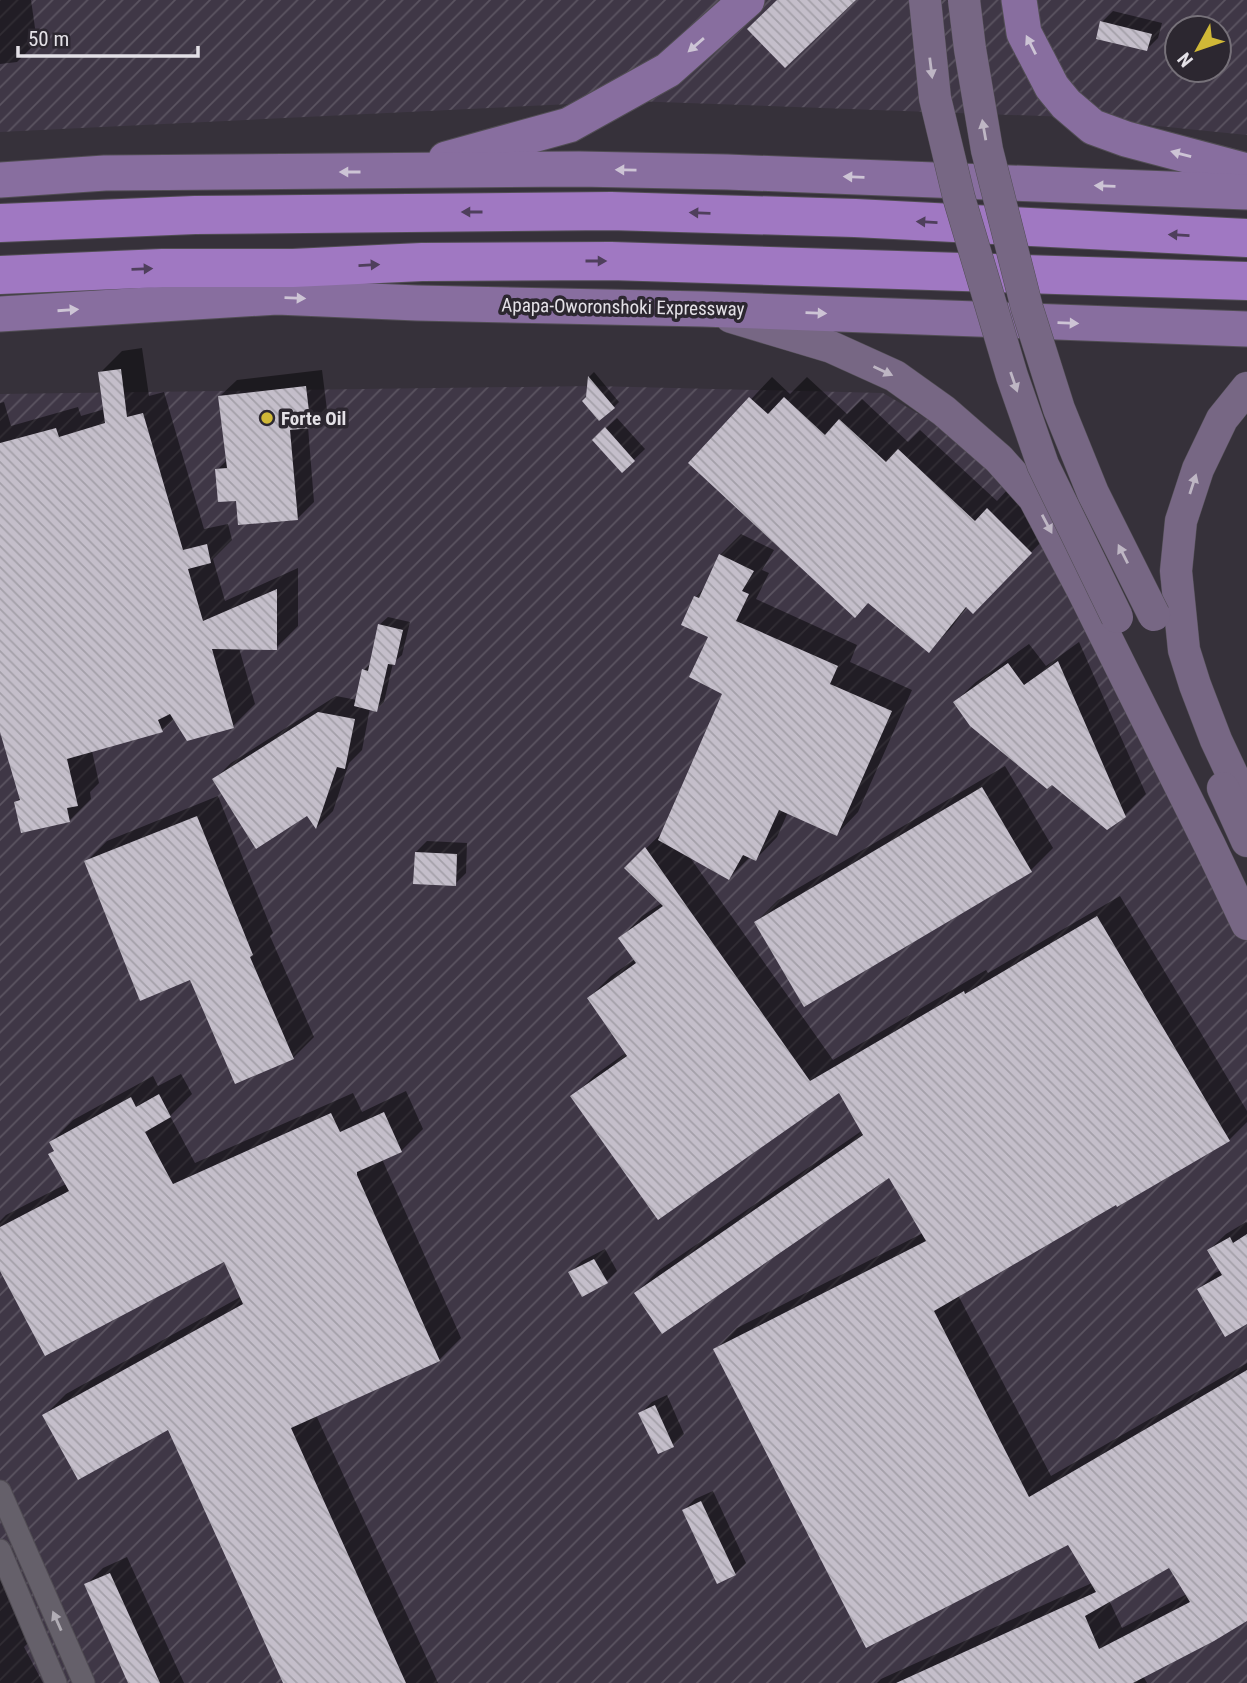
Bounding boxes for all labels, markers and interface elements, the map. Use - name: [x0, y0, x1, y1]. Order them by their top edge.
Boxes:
- scale bar: [18, 14, 198, 58]
- north arrow: [1163, 14, 1233, 84]
- text: 50 m: [28, 27, 69, 51]
- one-way arrow: [1025, 35, 1036, 55]
- one-way arrow: [687, 37, 705, 53]
- text: N: [1173, 48, 1198, 71]
- one-way arrow: [926, 57, 937, 79]
- one-way arrow: [978, 119, 989, 141]
- one-way arrow: [1170, 148, 1192, 159]
- one-way arrow: [615, 165, 637, 176]
- one-way arrow: [338, 166, 360, 178]
- one-way arrow: [842, 171, 864, 183]
- one-way arrow: [1094, 181, 1116, 192]
- one-way arrow: [461, 206, 483, 218]
- one-way arrow: [689, 208, 711, 219]
- one-way arrow: [916, 217, 938, 228]
- one-way arrow: [1168, 229, 1190, 240]
- one-way arrow: [586, 255, 608, 267]
- one-way arrow: [358, 259, 380, 270]
- one-way arrow: [131, 264, 153, 275]
- one-way arrow: [284, 293, 306, 304]
- street label: Apapa-Oworonshoki Expressway: [501, 293, 745, 321]
- one-way arrow: [57, 304, 79, 315]
- one-way arrow: [806, 308, 828, 319]
- one-way arrow: [1058, 317, 1080, 328]
- one-way arrow: [873, 365, 893, 377]
- one-way arrow: [1009, 372, 1020, 393]
- place label: Forte Oil: [281, 407, 346, 430]
- marker: Forte Oil: [259, 410, 275, 426]
- one-way arrow: [1188, 473, 1199, 494]
- one-way arrow: [1041, 514, 1053, 534]
- one-way arrow: [1118, 544, 1129, 564]
- one-way arrow: [51, 1610, 62, 1631]

